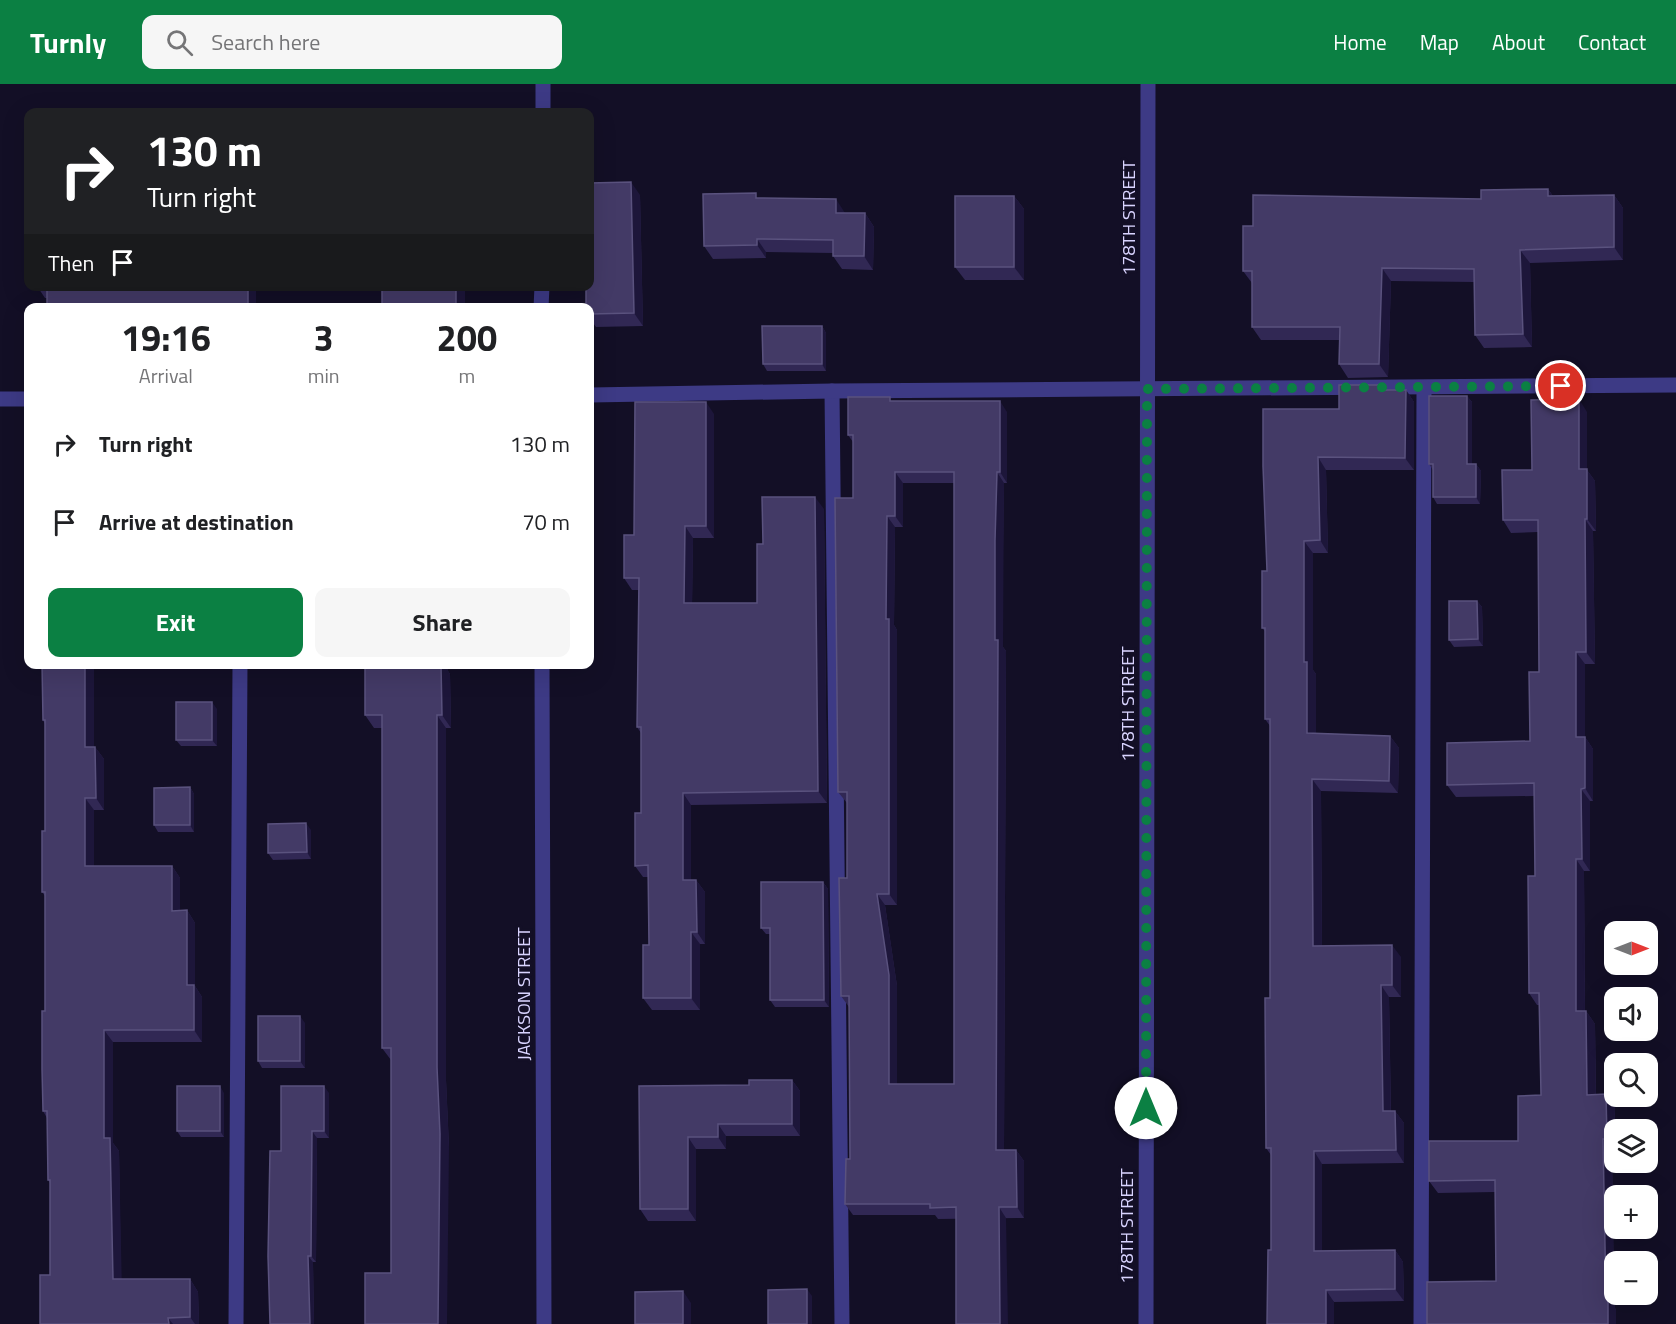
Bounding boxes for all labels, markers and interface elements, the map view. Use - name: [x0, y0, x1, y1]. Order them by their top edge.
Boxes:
- search box: [142, 15, 562, 69]
- text: Turnly: [30, 21, 106, 64]
- text: Search here: [211, 25, 320, 59]
- icon: search: [163, 26, 196, 59]
- text: Home: [1333, 26, 1387, 58]
- text: Map: [1420, 26, 1459, 58]
- text: About: [1492, 26, 1545, 58]
- text: Contact: [1578, 26, 1646, 58]
- text: 130 m: [147, 118, 262, 182]
- icon: right: [48, 132, 126, 210]
- street label: 178TH STREET: [1115, 160, 1142, 276]
- text: Turn right: [147, 176, 256, 217]
- text: Then: [48, 246, 94, 280]
- icon: arrive: [106, 246, 139, 279]
- text: 19:16: [121, 310, 211, 365]
- text: 3: [314, 310, 334, 365]
- text: 200: [437, 310, 497, 365]
- text: Arrival: [139, 360, 193, 391]
- text: min: [308, 360, 340, 391]
- text: m: [458, 360, 475, 391]
- pin: [1535, 360, 1586, 411]
- icon: arrive: [1544, 369, 1577, 402]
- text: Turn right: [99, 427, 193, 461]
- text: 130 m: [510, 427, 570, 461]
- icon: right: [48, 428, 81, 461]
- text: Arrive at destination: [99, 505, 294, 539]
- text: 70 m: [522, 505, 570, 539]
- icon: arrive: [48, 506, 81, 539]
- button: Exit: [48, 588, 303, 657]
- button: Share: [315, 588, 570, 657]
- street label: 178TH STREET: [1114, 646, 1141, 762]
- north arrow: [1604, 921, 1658, 975]
- map controls: [1604, 921, 1658, 1305]
- street label: JACKSON STREET: [510, 927, 537, 1061]
- button: sound: [1604, 987, 1658, 1041]
- button: search: [1604, 1053, 1658, 1107]
- position arrow: [1114, 1076, 1178, 1140]
- button: layers: [1604, 1119, 1658, 1173]
- street label: 178TH STREET: [1113, 1168, 1140, 1284]
- button: +: [1604, 1185, 1658, 1239]
- button: −: [1604, 1251, 1658, 1305]

